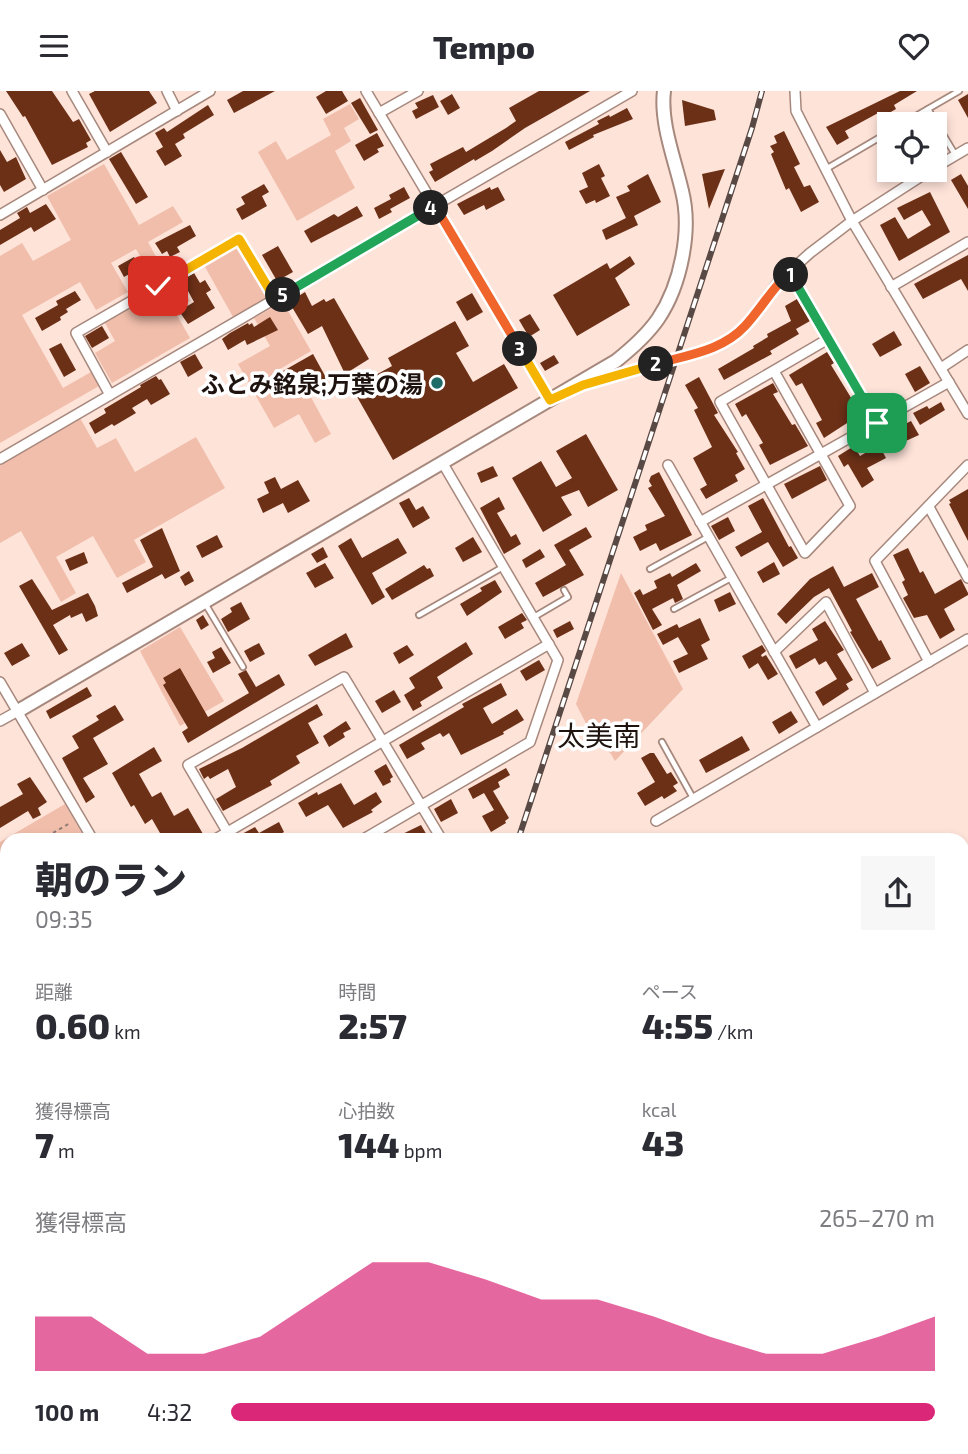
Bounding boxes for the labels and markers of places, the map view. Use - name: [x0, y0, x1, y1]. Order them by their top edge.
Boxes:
- pin: 4: [414, 191, 448, 225]
- pin: [128, 256, 188, 316]
- pin: 1: [774, 257, 808, 293]
- pin: 5: [266, 277, 300, 313]
- pin: 3: [503, 331, 538, 367]
- pin: 2: [638, 347, 674, 381]
- place label: ふとみ銘泉;万葉の湯: [201, 369, 423, 398]
- marker: ふとみ銘泉;万葉の湯: [429, 375, 445, 391]
- pin: [847, 393, 907, 453]

